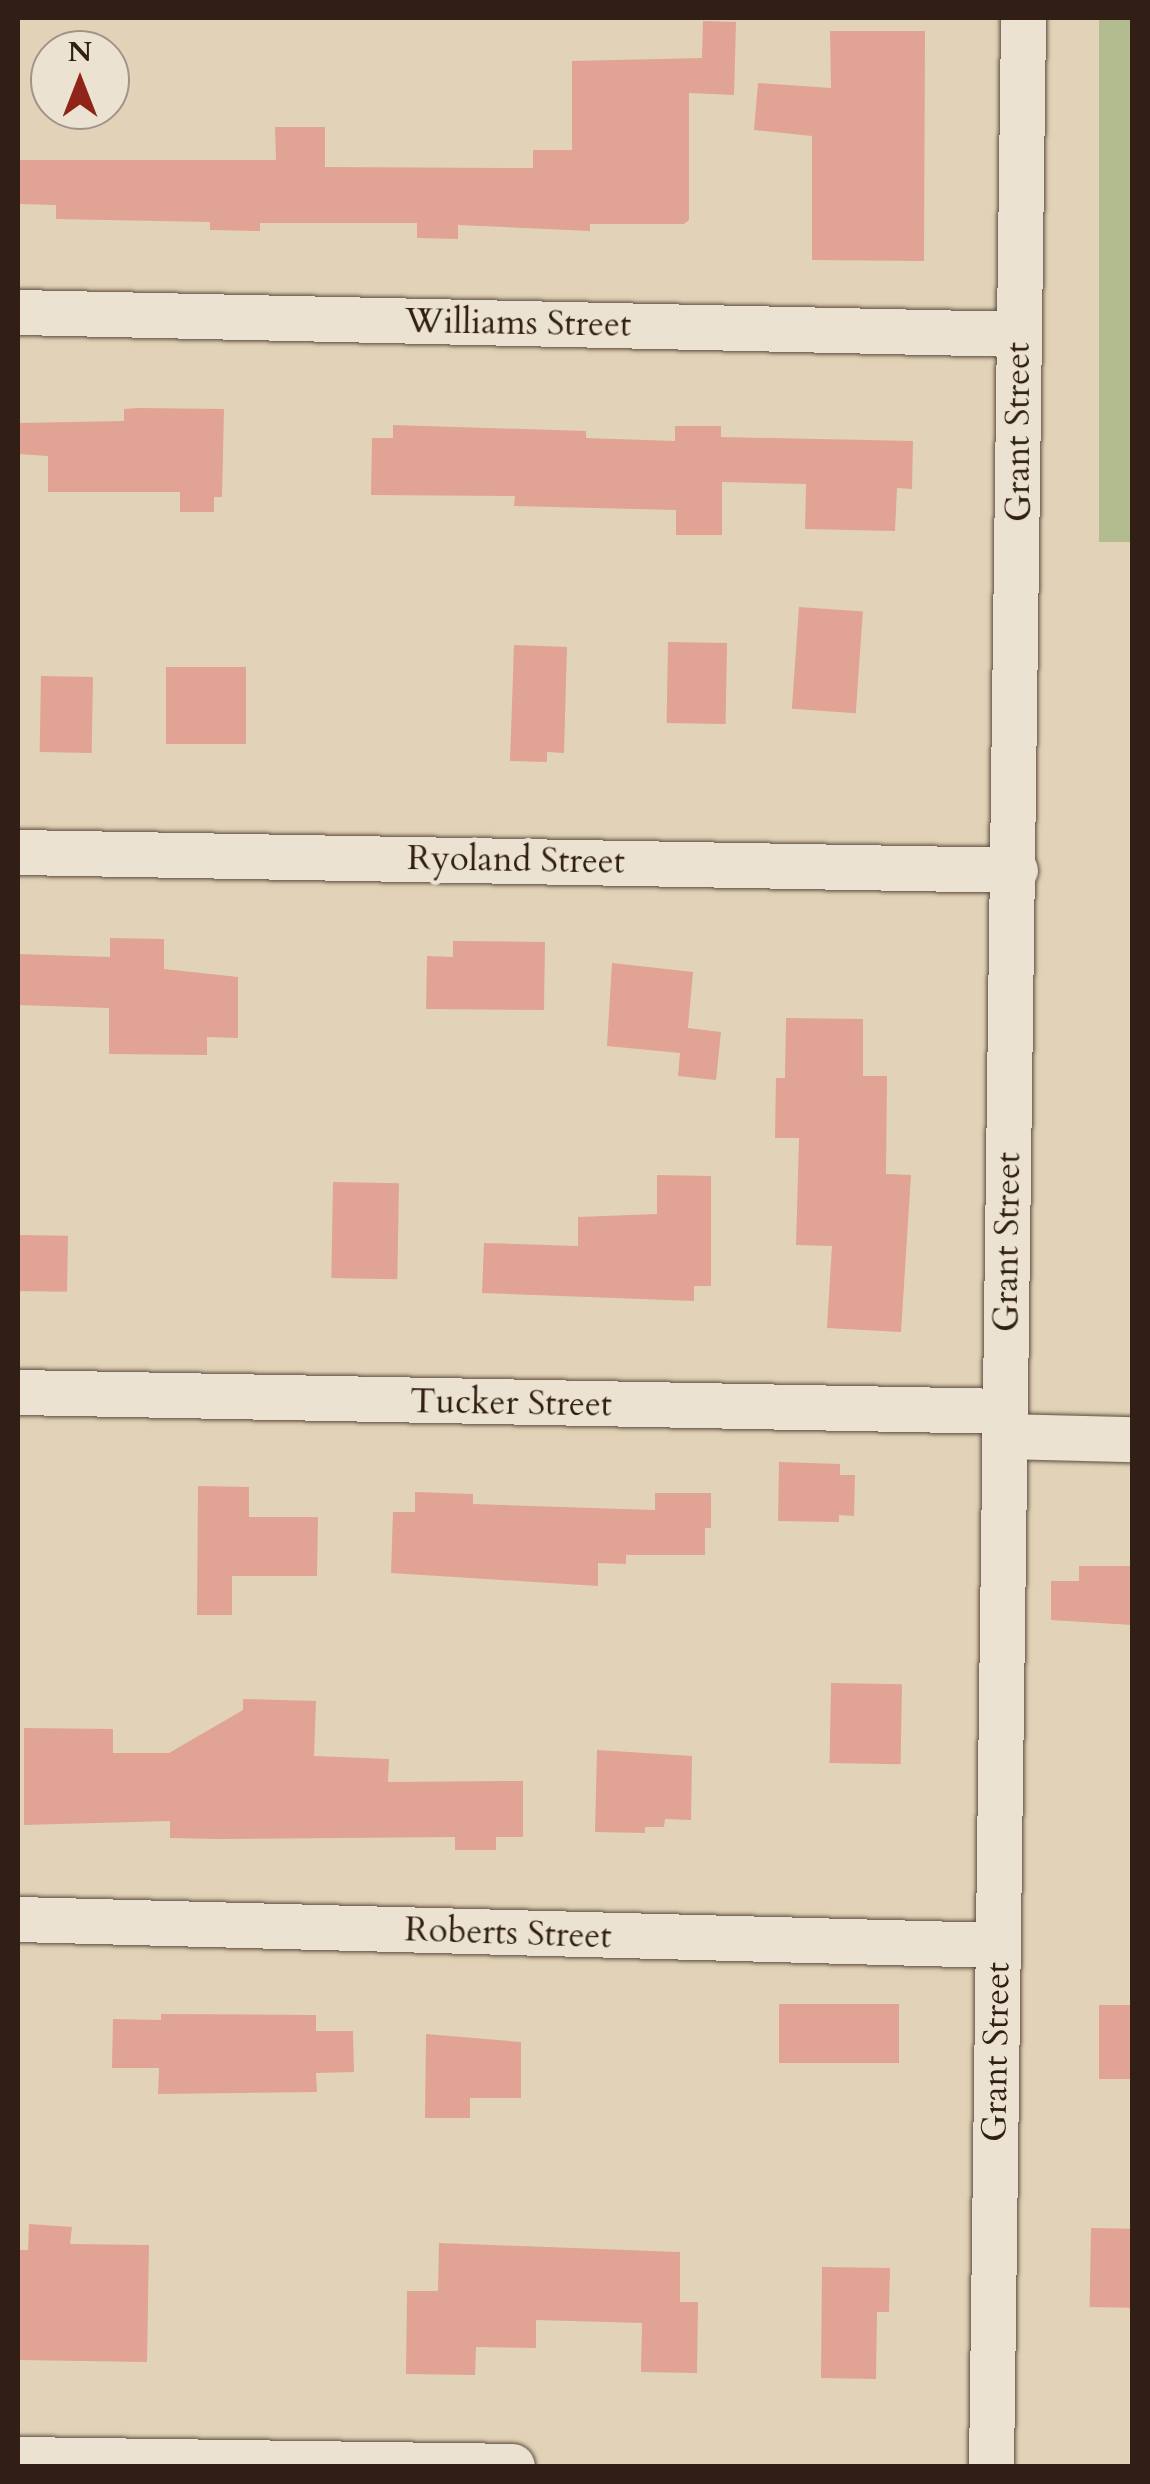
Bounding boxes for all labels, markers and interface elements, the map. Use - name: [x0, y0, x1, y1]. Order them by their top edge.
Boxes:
- north arrow: [30, 30, 130, 130]
- text: N: [68, 33, 92, 71]
- street label: Williams Street: [405, 300, 631, 346]
- street label: Grant Street: [997, 342, 1039, 522]
- street label: Ryoland Street: [407, 837, 625, 883]
- street label: Grant Street: [984, 1152, 1030, 1332]
- street label: Tucker Street: [410, 1380, 612, 1426]
- street label: Roberts Street: [404, 1908, 612, 1958]
- street label: Grant Street: [973, 1962, 1019, 2142]

